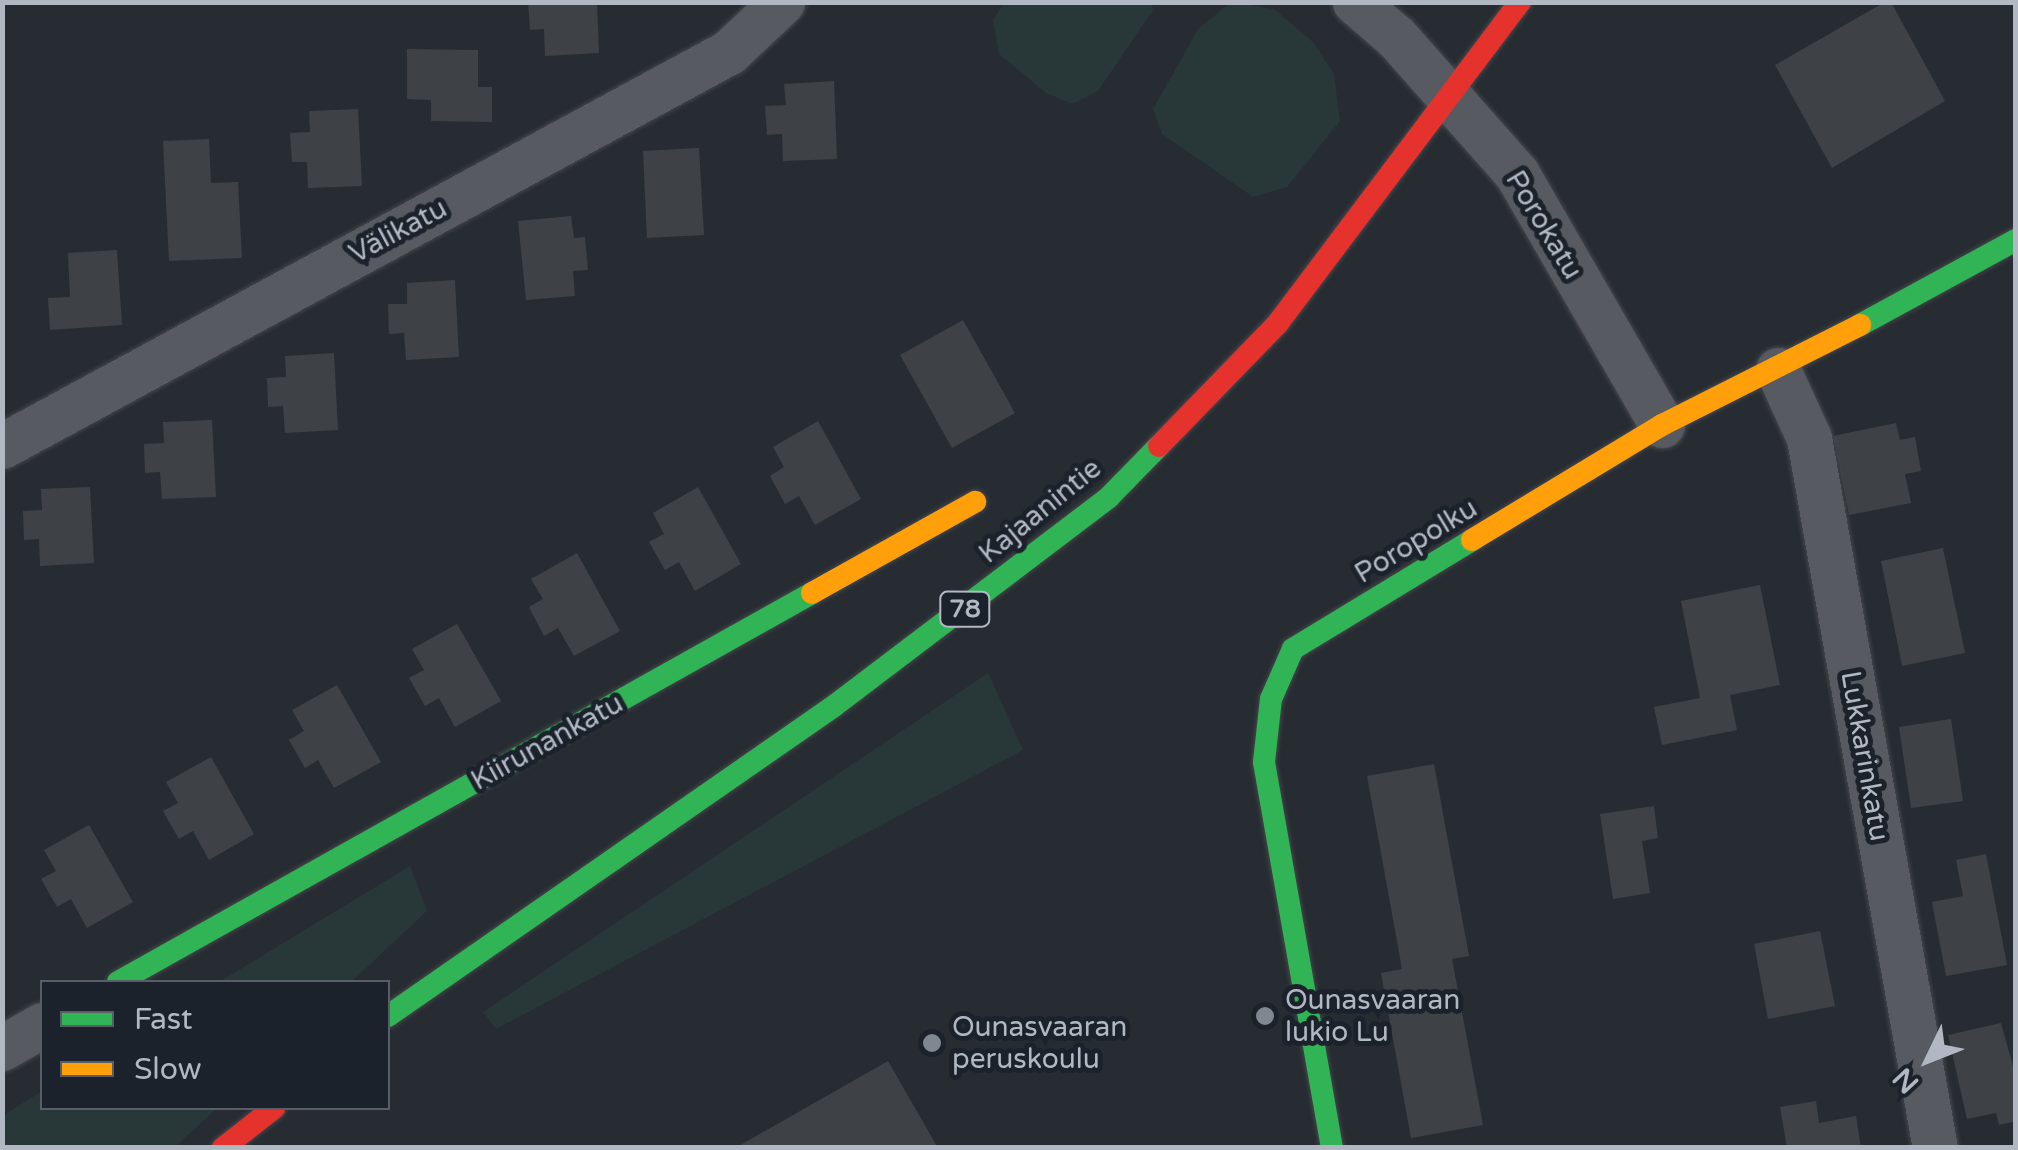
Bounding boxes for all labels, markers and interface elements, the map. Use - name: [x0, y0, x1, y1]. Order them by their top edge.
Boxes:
- street label: Porokatu: [1498, 165, 1590, 285]
- street label: Välikatu: [343, 191, 453, 271]
- street label: Kajaanintie: [972, 452, 1108, 570]
- street label: Poropolku: [1349, 491, 1483, 591]
- road number: 78: [938, 589, 992, 629]
- street label: Lukkarinkatu: [1834, 668, 1896, 844]
- street label: Kiirunankatu: [465, 686, 629, 798]
- legend: [40, 980, 390, 1110]
- place label: Ounasvaaran lukio Lu: [1285, 983, 1460, 1049]
- text: Fast: [134, 1001, 193, 1038]
- marker: Ounasvaaran lukio Lu: [1254, 1005, 1276, 1027]
- place label: Ounasvaaran peruskoulu: [952, 1010, 1127, 1076]
- north arrow: [1878, 1010, 1978, 1110]
- marker: Ounasvaaran peruskoulu: [921, 1032, 943, 1054]
- text: Slow: [134, 1051, 202, 1088]
- text: N: [1886, 1061, 1926, 1100]

